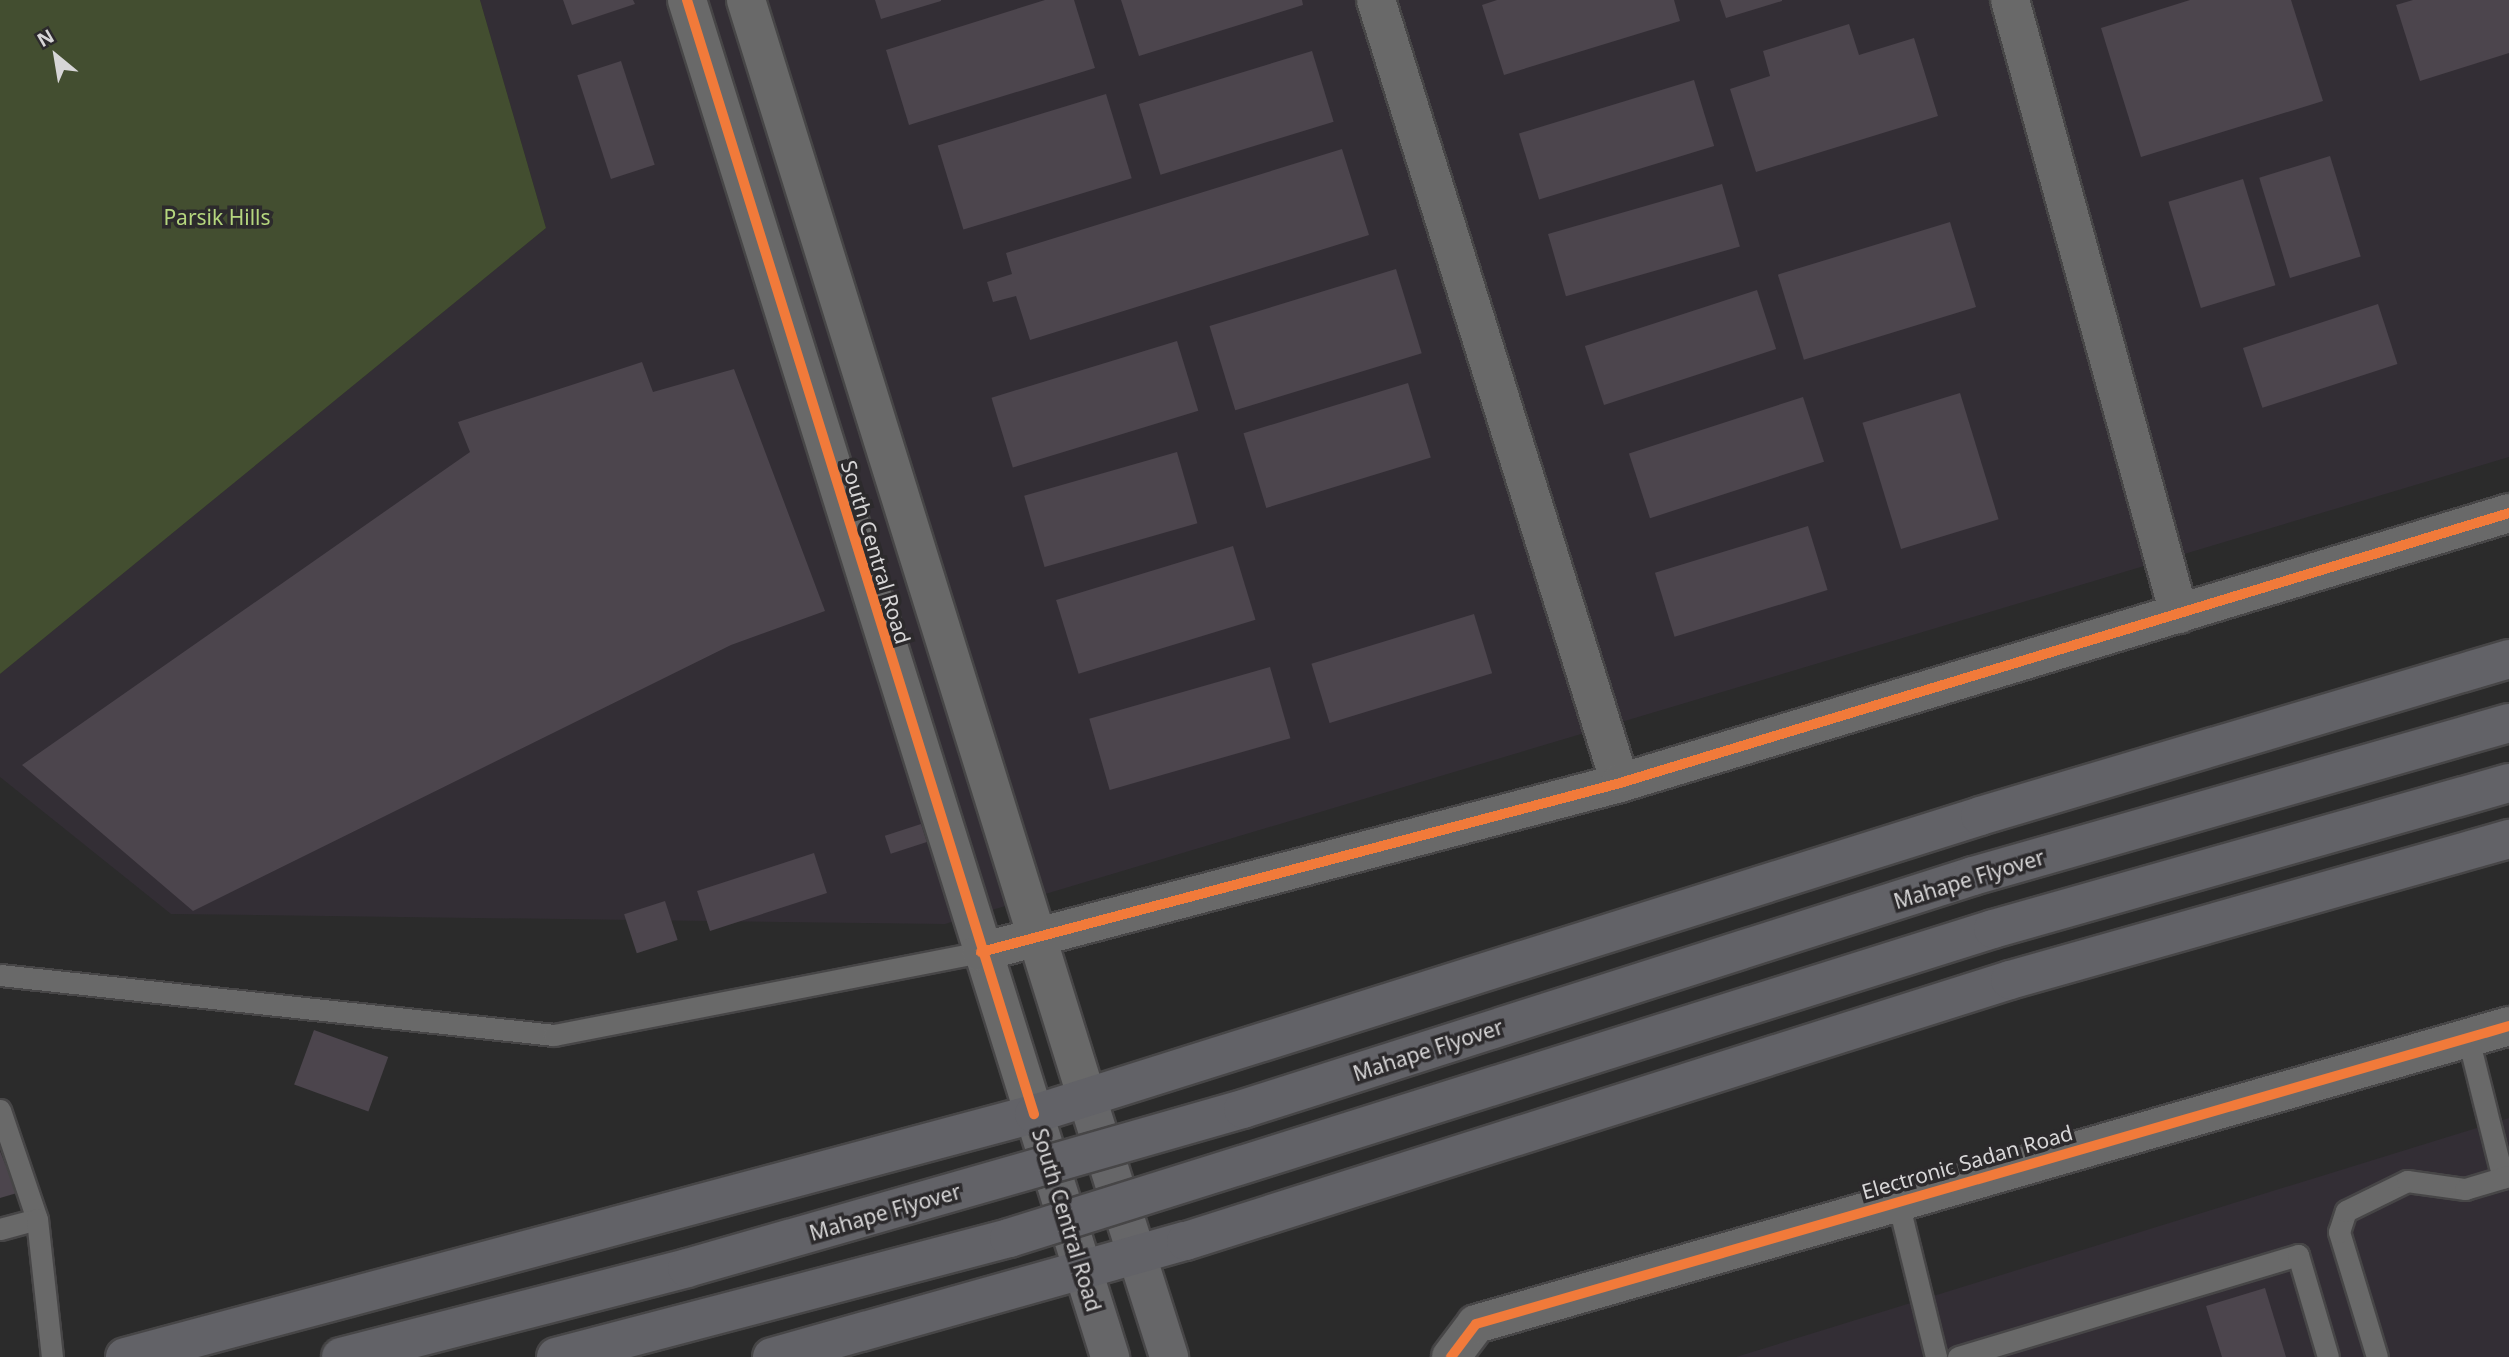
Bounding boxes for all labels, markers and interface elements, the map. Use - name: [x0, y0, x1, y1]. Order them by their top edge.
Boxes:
- north arrow: [21, 21, 91, 91]
- text: N: [32, 23, 59, 53]
- park label: Parsik Hills: [163, 204, 271, 230]
- street label: South Central Road: [836, 457, 916, 647]
- street label: Mahape Flyover: [1891, 844, 2047, 914]
- street label: Mahape Flyover: [1350, 1014, 1506, 1086]
- street label: Electronic Sadan Road: [1859, 1120, 2075, 1204]
- street label: South Central Road: [1027, 1125, 1107, 1315]
- street label: Mahape Flyover: [806, 1178, 964, 1246]

